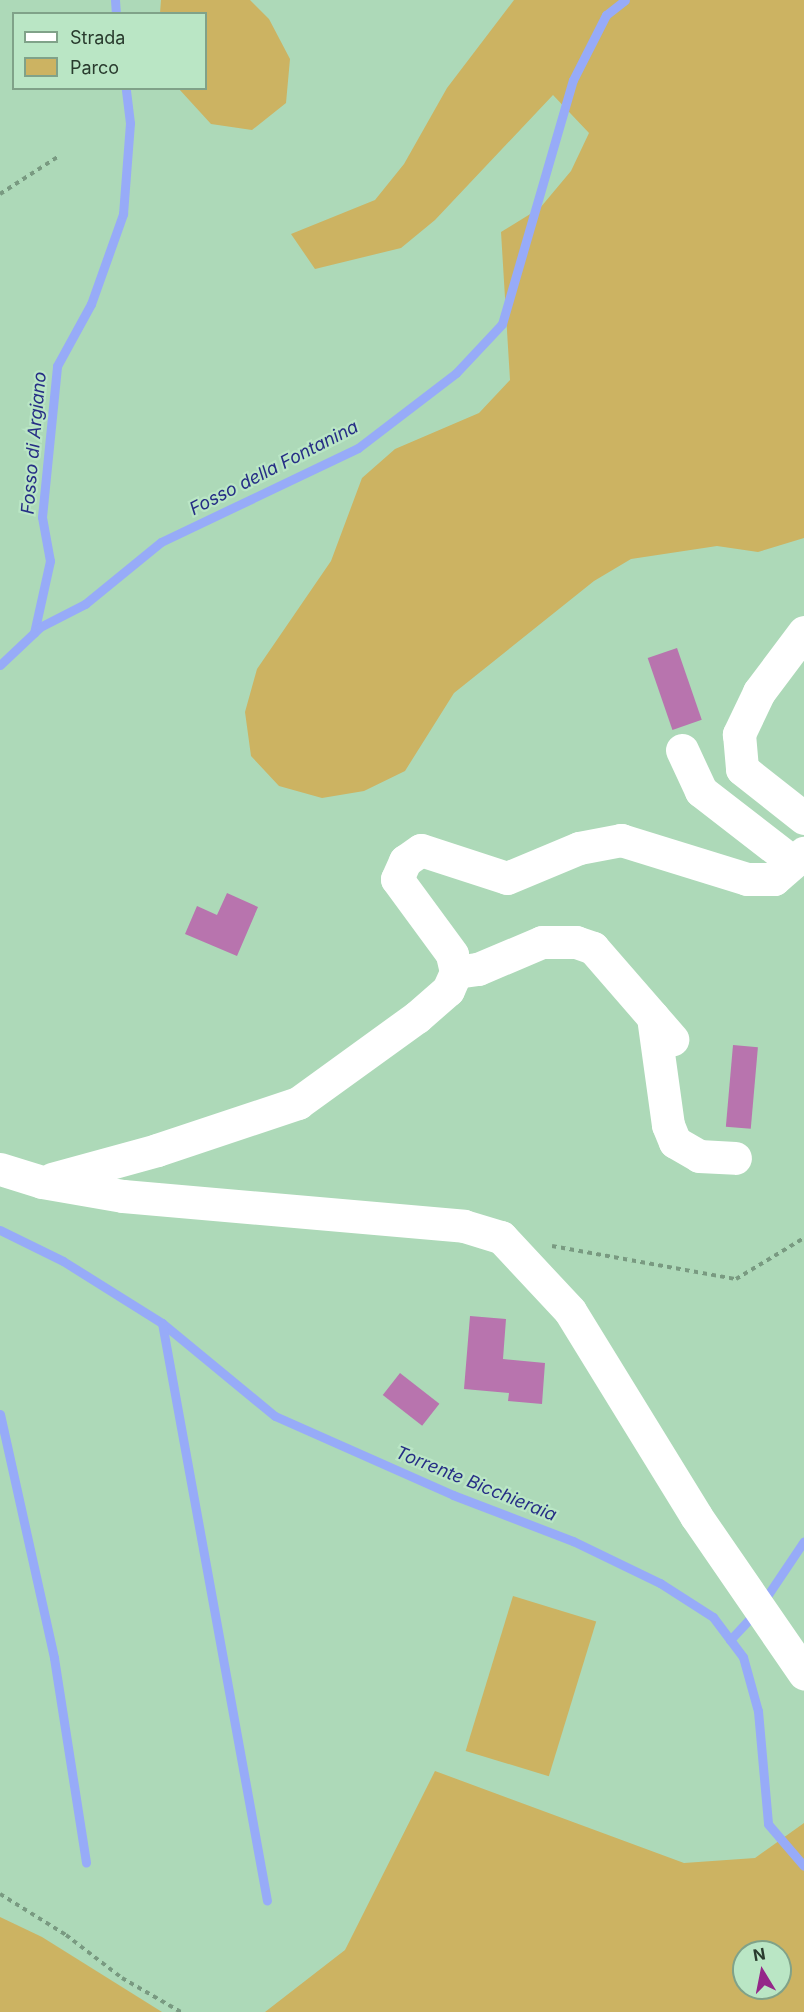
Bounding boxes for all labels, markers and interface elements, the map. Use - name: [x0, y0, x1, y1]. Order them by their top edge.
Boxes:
- legend: [12, 12, 207, 90]
- text: Strada: [70, 27, 125, 48]
- text: Parco: [70, 57, 119, 78]
- water label: Fosso di Argiano: [17, 371, 51, 515]
- water label: Fosso della Fontanina: [186, 416, 362, 520]
- water label: Torrente Bicchieraia: [392, 1442, 560, 1526]
- north arrow: [732, 1940, 792, 2000]
- text: N: [751, 1943, 767, 1965]

